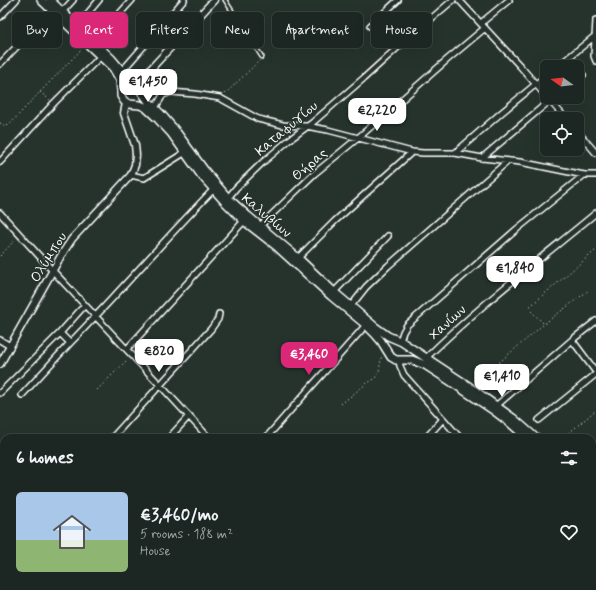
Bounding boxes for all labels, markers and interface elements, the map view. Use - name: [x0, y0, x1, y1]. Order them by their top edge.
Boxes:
- chip: Buy: [12, 12, 62, 48]
- chip: Rent: [70, 12, 128, 48]
- chip: Filters: [136, 12, 203, 48]
- chip: New: [211, 12, 264, 48]
- chip: Apartment: [272, 12, 363, 48]
- chip: House: [371, 12, 432, 48]
- north arrow: [540, 60, 584, 104]
- map controls: [540, 60, 584, 156]
- pin: €1,450: [115, 69, 181, 103]
- text: €1,450: [128, 73, 168, 90]
- street label: Καταφυγίου: [252, 97, 322, 160]
- pin: €2,220: [344, 98, 410, 132]
- text: €2,220: [357, 102, 397, 119]
- button: locate: [540, 112, 584, 156]
- street label: Θήρας: [288, 144, 331, 185]
- street label: Καλυβίων: [238, 190, 295, 242]
- street label: Ολύμπου: [26, 229, 71, 286]
- pin: €1,840: [482, 256, 548, 290]
- text: €1,840: [495, 260, 535, 277]
- street label: Χανίων: [425, 301, 470, 344]
- pin: €820: [135, 339, 183, 373]
- pin: €3,460: [276, 342, 342, 376]
- text: €820: [144, 343, 174, 360]
- text: €3,460: [290, 346, 328, 363]
- pin: €1,410: [469, 364, 535, 398]
- text: €1,410: [483, 368, 521, 385]
- text: 6 homes: [16, 447, 74, 469]
- icon: filters: [558, 447, 580, 469]
- text: €3,460/mo: [140, 504, 219, 526]
- icon: home: [48, 508, 96, 556]
- icon: heart: [558, 521, 580, 543]
- text: 5 rooms · 188 m²: [140, 526, 233, 543]
- text: House: [140, 543, 171, 560]

